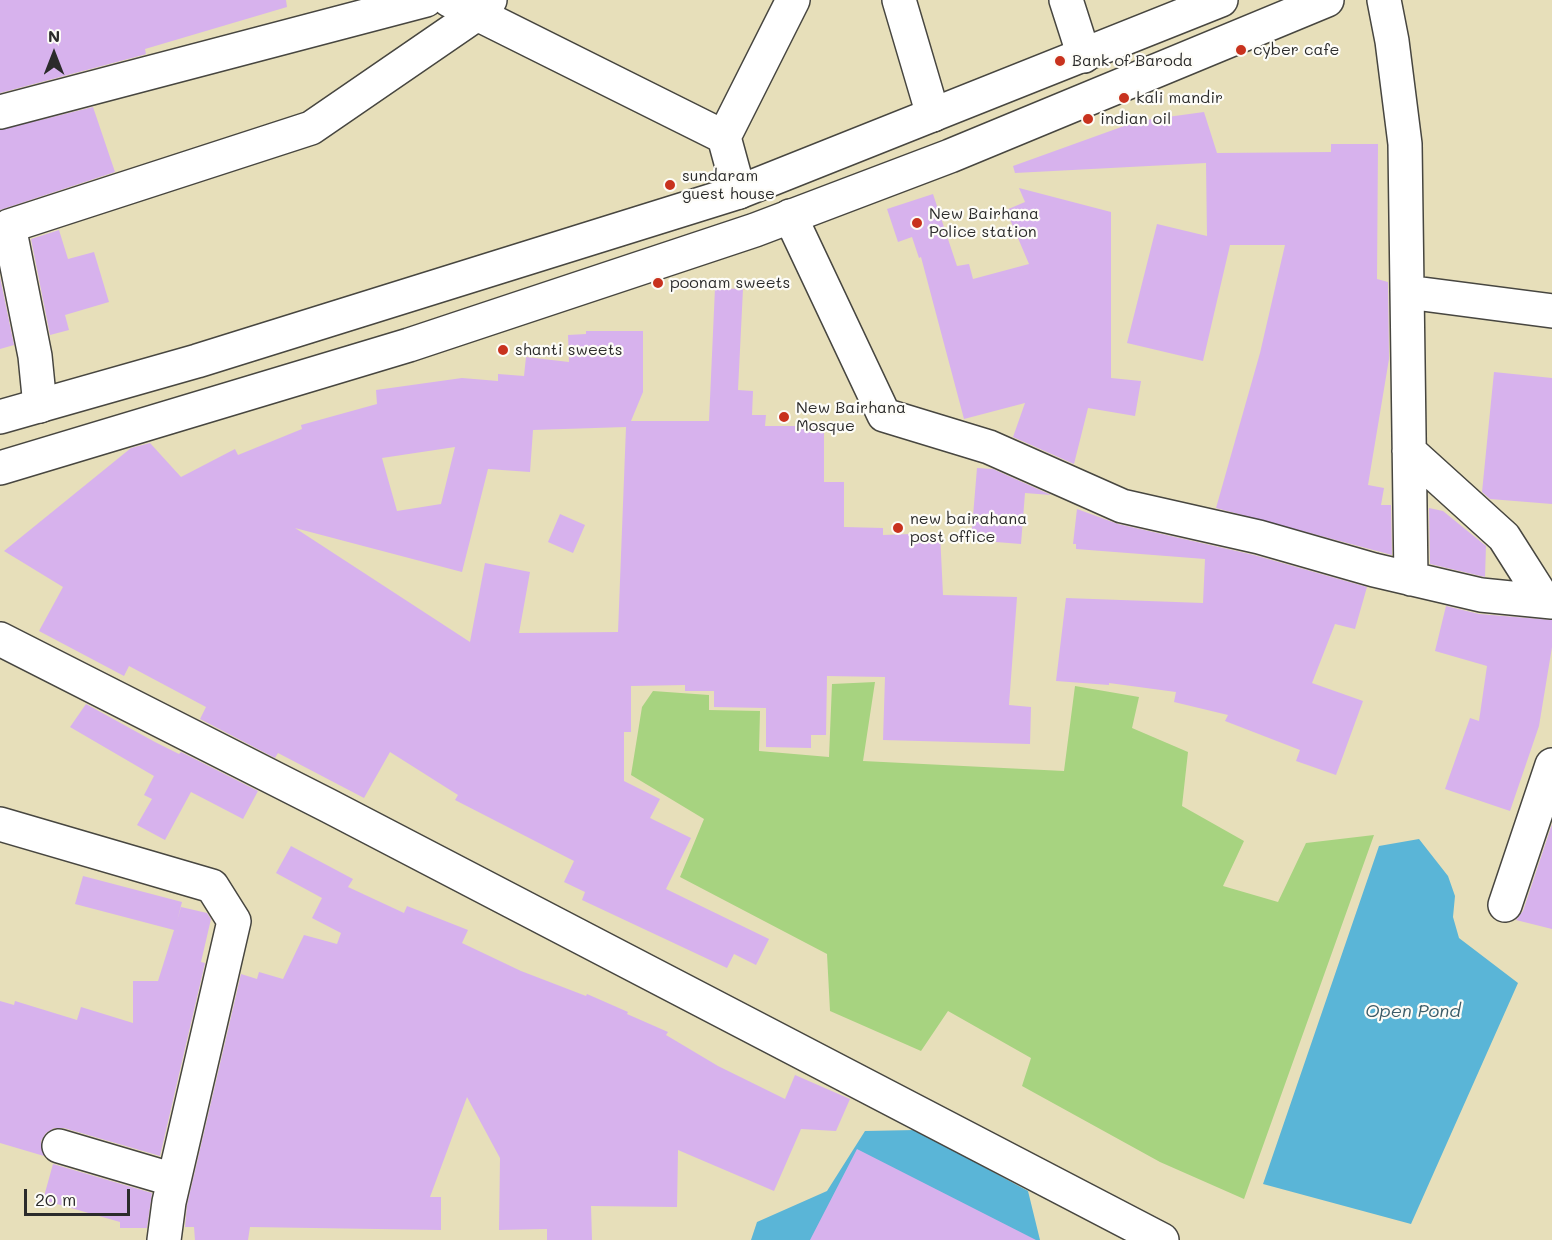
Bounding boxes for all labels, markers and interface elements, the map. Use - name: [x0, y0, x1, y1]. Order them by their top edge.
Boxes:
- north arrow: [24, 24, 84, 84]
- text: N: [48, 25, 60, 46]
- place label: cyber cafe: [1253, 40, 1340, 60]
- marker: cyber cafe: [1234, 43, 1248, 57]
- place label: Bank of Baroda: [1072, 51, 1193, 71]
- marker: Bank of Baroda: [1053, 54, 1067, 68]
- place label: kali mandir: [1136, 88, 1223, 108]
- marker: kali mandir: [1117, 91, 1131, 105]
- place label: indian oil: [1100, 109, 1171, 129]
- marker: indian oil: [1081, 112, 1095, 126]
- place label: sundaram guest house: [682, 166, 775, 204]
- marker: sundaram guest house: [663, 178, 677, 192]
- place label: New Bairhana Police station: [929, 204, 1039, 242]
- marker: New Bairhana Police station: [910, 216, 924, 230]
- place label: poonam sweets: [670, 273, 790, 293]
- marker: poonam sweets: [651, 276, 665, 290]
- place label: shanti sweets: [515, 340, 623, 360]
- marker: shanti sweets: [496, 343, 510, 357]
- place label: New Bairhana Mosque: [796, 398, 906, 436]
- marker: New Bairhana Mosque: [777, 410, 791, 424]
- place label: new bairahana post office: [910, 509, 1027, 547]
- marker: new bairahana post office: [891, 521, 905, 535]
- water label: Open Pond: [1365, 1000, 1461, 1022]
- scale bar: [27, 1177, 134, 1215]
- text: 20 m: [35, 1187, 76, 1211]

